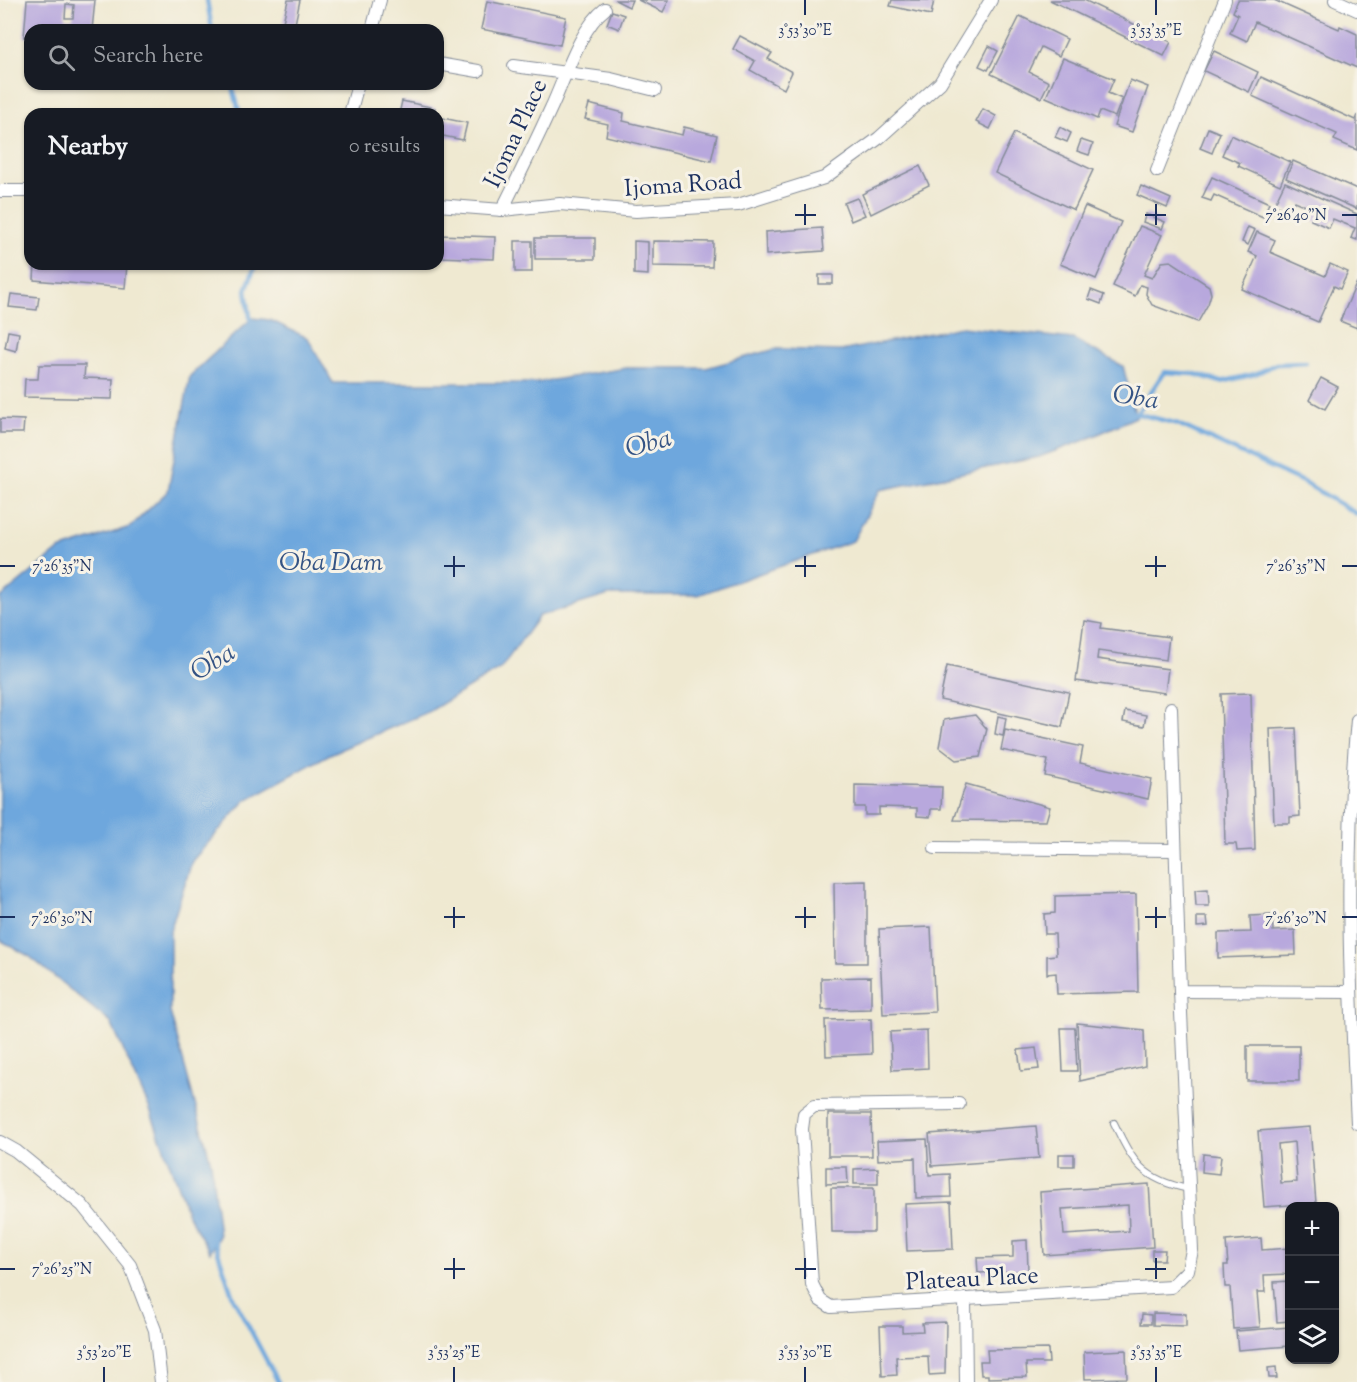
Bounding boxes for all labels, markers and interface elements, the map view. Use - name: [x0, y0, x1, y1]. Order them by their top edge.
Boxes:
- text: 3°53'30"E: [778, 21, 832, 42]
- text: 3°53'35"E: [1130, 21, 1182, 42]
- search box: [24, 24, 444, 90]
- icon: search: [45, 41, 78, 74]
- text: Search here: [93, 41, 203, 73]
- street label: Ijoma Place: [477, 74, 557, 194]
- text: Nearby: [48, 129, 128, 166]
- text: 0 results: [349, 133, 420, 162]
- street label: Ijoma Road: [623, 165, 743, 207]
- text: 7°26'40"N: [1265, 206, 1327, 227]
- water label: Oba: [1110, 377, 1161, 420]
- water label: Oba: [622, 421, 676, 468]
- water label: Oba Dam: [279, 545, 383, 582]
- text: 7°26'35"N: [32, 557, 92, 578]
- text: 7°26'35"N: [1266, 557, 1326, 578]
- water label: Oba: [184, 635, 243, 691]
- text: 7°26'30"N: [31, 909, 93, 930]
- text: 7°26'30"N: [1265, 909, 1327, 930]
- map controls: [1285, 1202, 1339, 1364]
- button: +: [1285, 1202, 1339, 1256]
- button: −: [1285, 1256, 1339, 1310]
- text: 7°26'25"N: [32, 1260, 92, 1281]
- street label: Plateau Place: [905, 1260, 1039, 1300]
- button: layers: [1285, 1310, 1339, 1364]
- text: 3°53'20"E: [77, 1343, 131, 1364]
- text: 3°53'25"E: [428, 1343, 480, 1364]
- text: 3°53'30"E: [778, 1343, 832, 1364]
- text: 3°53'35"E: [1130, 1343, 1182, 1364]

